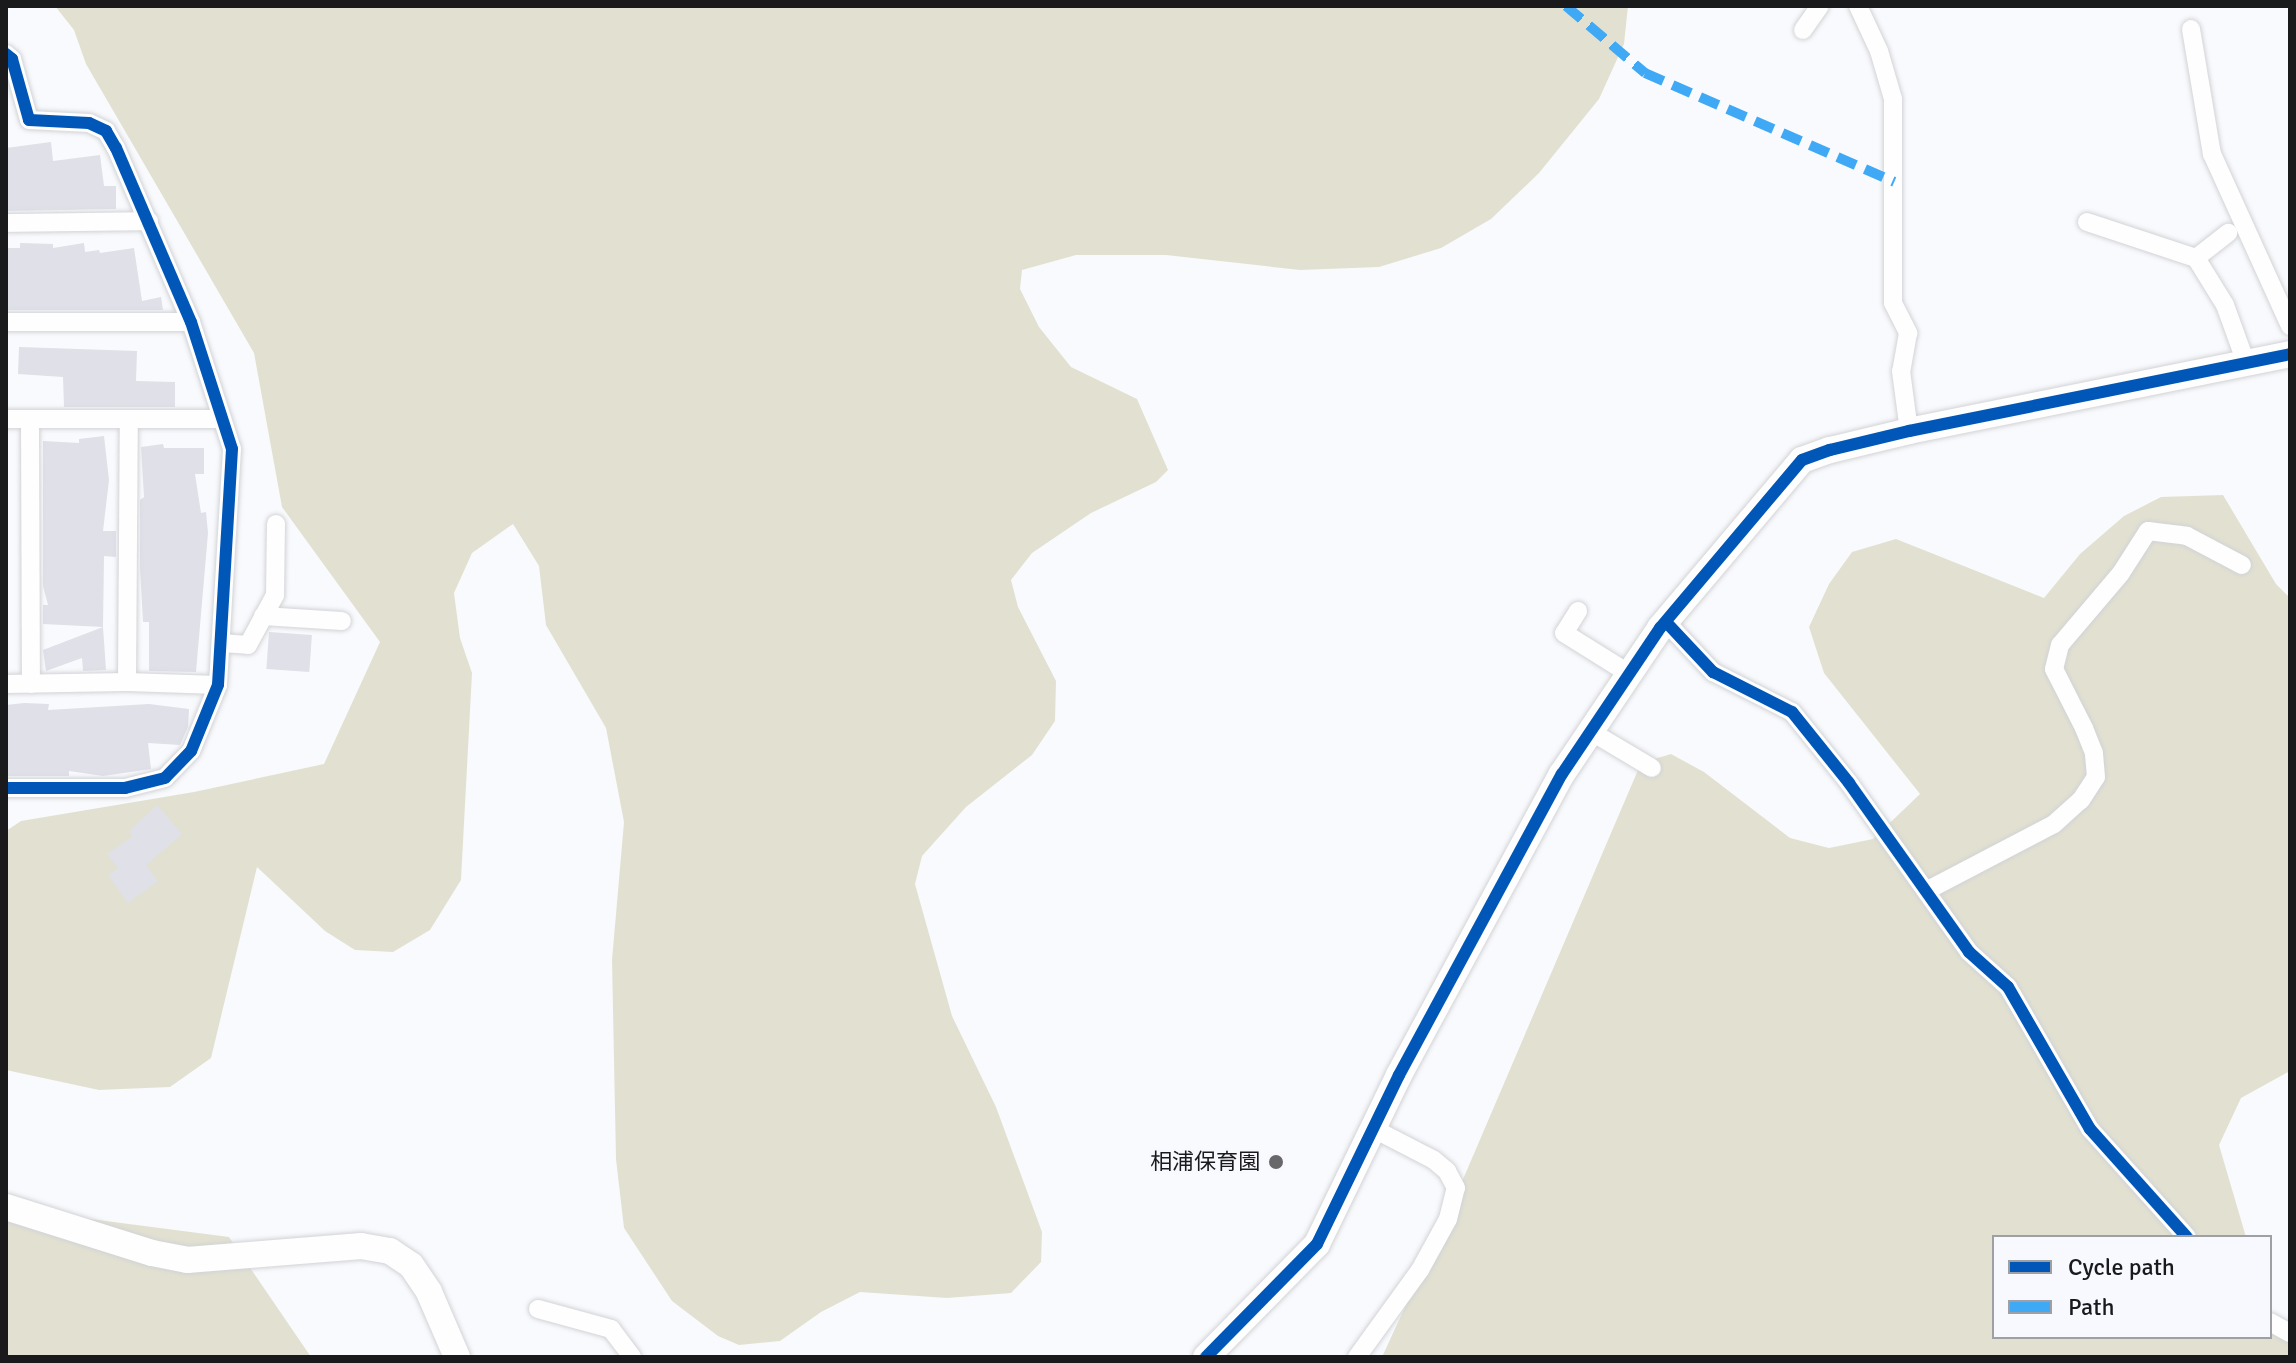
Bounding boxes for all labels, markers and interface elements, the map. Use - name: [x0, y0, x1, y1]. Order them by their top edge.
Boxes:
- place label: 相浦保育園: [1150, 1149, 1260, 1175]
- marker: 相浦保育園: [1267, 1153, 1285, 1171]
- legend: [1992, 1235, 2272, 1339]
- text: Cycle path: [2068, 1252, 2175, 1282]
- text: Path: [2068, 1292, 2114, 1322]

